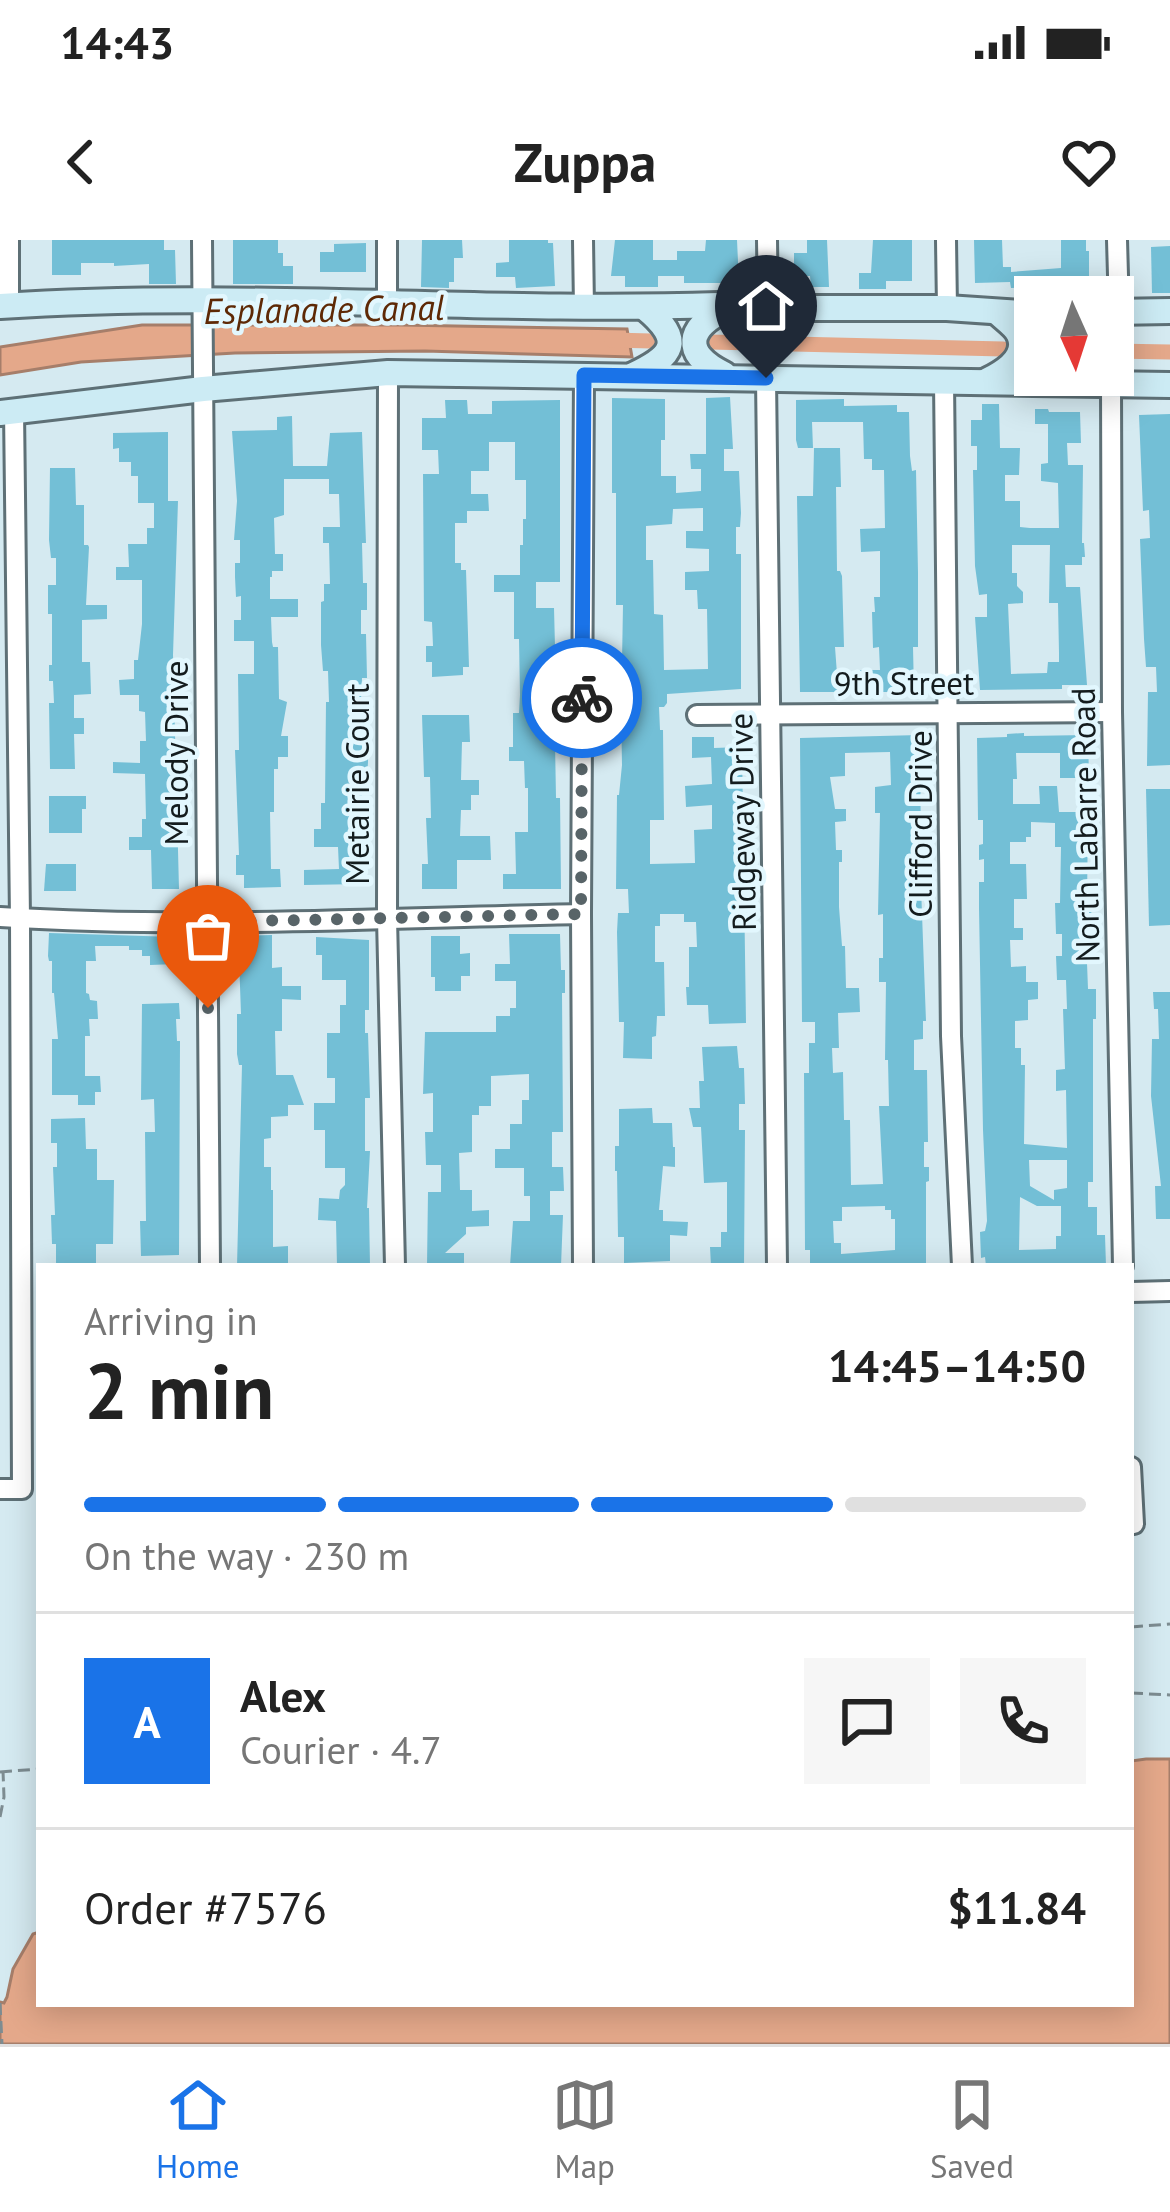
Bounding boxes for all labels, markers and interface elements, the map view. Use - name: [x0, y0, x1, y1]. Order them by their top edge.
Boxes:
- text: 14:43: [60, 13, 174, 71]
- text: Zuppa: [514, 127, 656, 197]
- icon: back: [48, 129, 114, 195]
- icon: heart: [1056, 129, 1122, 195]
- pin: [715, 255, 817, 378]
- icon: home: [733, 273, 799, 339]
- north arrow: [1014, 276, 1134, 396]
- map controls: [1014, 276, 1134, 396]
- water label: Esplanade Canal: [203, 283, 445, 334]
- courier: [522, 638, 642, 758]
- street label: Melody Drive: [154, 661, 197, 845]
- street label: 9th Street: [834, 661, 974, 704]
- icon: bike: [549, 665, 615, 731]
- street label: Metairie Court: [335, 683, 378, 885]
- street label: North Labarre Road: [1061, 687, 1108, 963]
- street label: Ridgeway Drive: [718, 713, 765, 931]
- street label: Clifford Drive: [898, 730, 941, 918]
- pin: [157, 885, 259, 1008]
- icon: bag: [175, 903, 241, 969]
- text: Arriving in: [84, 1295, 258, 1346]
- text: 14:45–14:50: [828, 1336, 1086, 1394]
- text: 2 min: [84, 1340, 274, 1441]
- text: On the way · 230 m: [84, 1530, 409, 1581]
- button: chat: [804, 1658, 930, 1784]
- button: phone: [960, 1658, 1086, 1784]
- text: Alex: [240, 1666, 326, 1724]
- text: A: [133, 1692, 161, 1750]
- text: Courier · 4.7: [240, 1724, 442, 1775]
- text: Order #7576: [84, 1878, 327, 1936]
- text: $11.84: [947, 1878, 1086, 1936]
- tab: Home: [156, 2072, 240, 2187]
- tab: Map: [552, 2072, 618, 2187]
- tab: Saved: [930, 2072, 1014, 2187]

